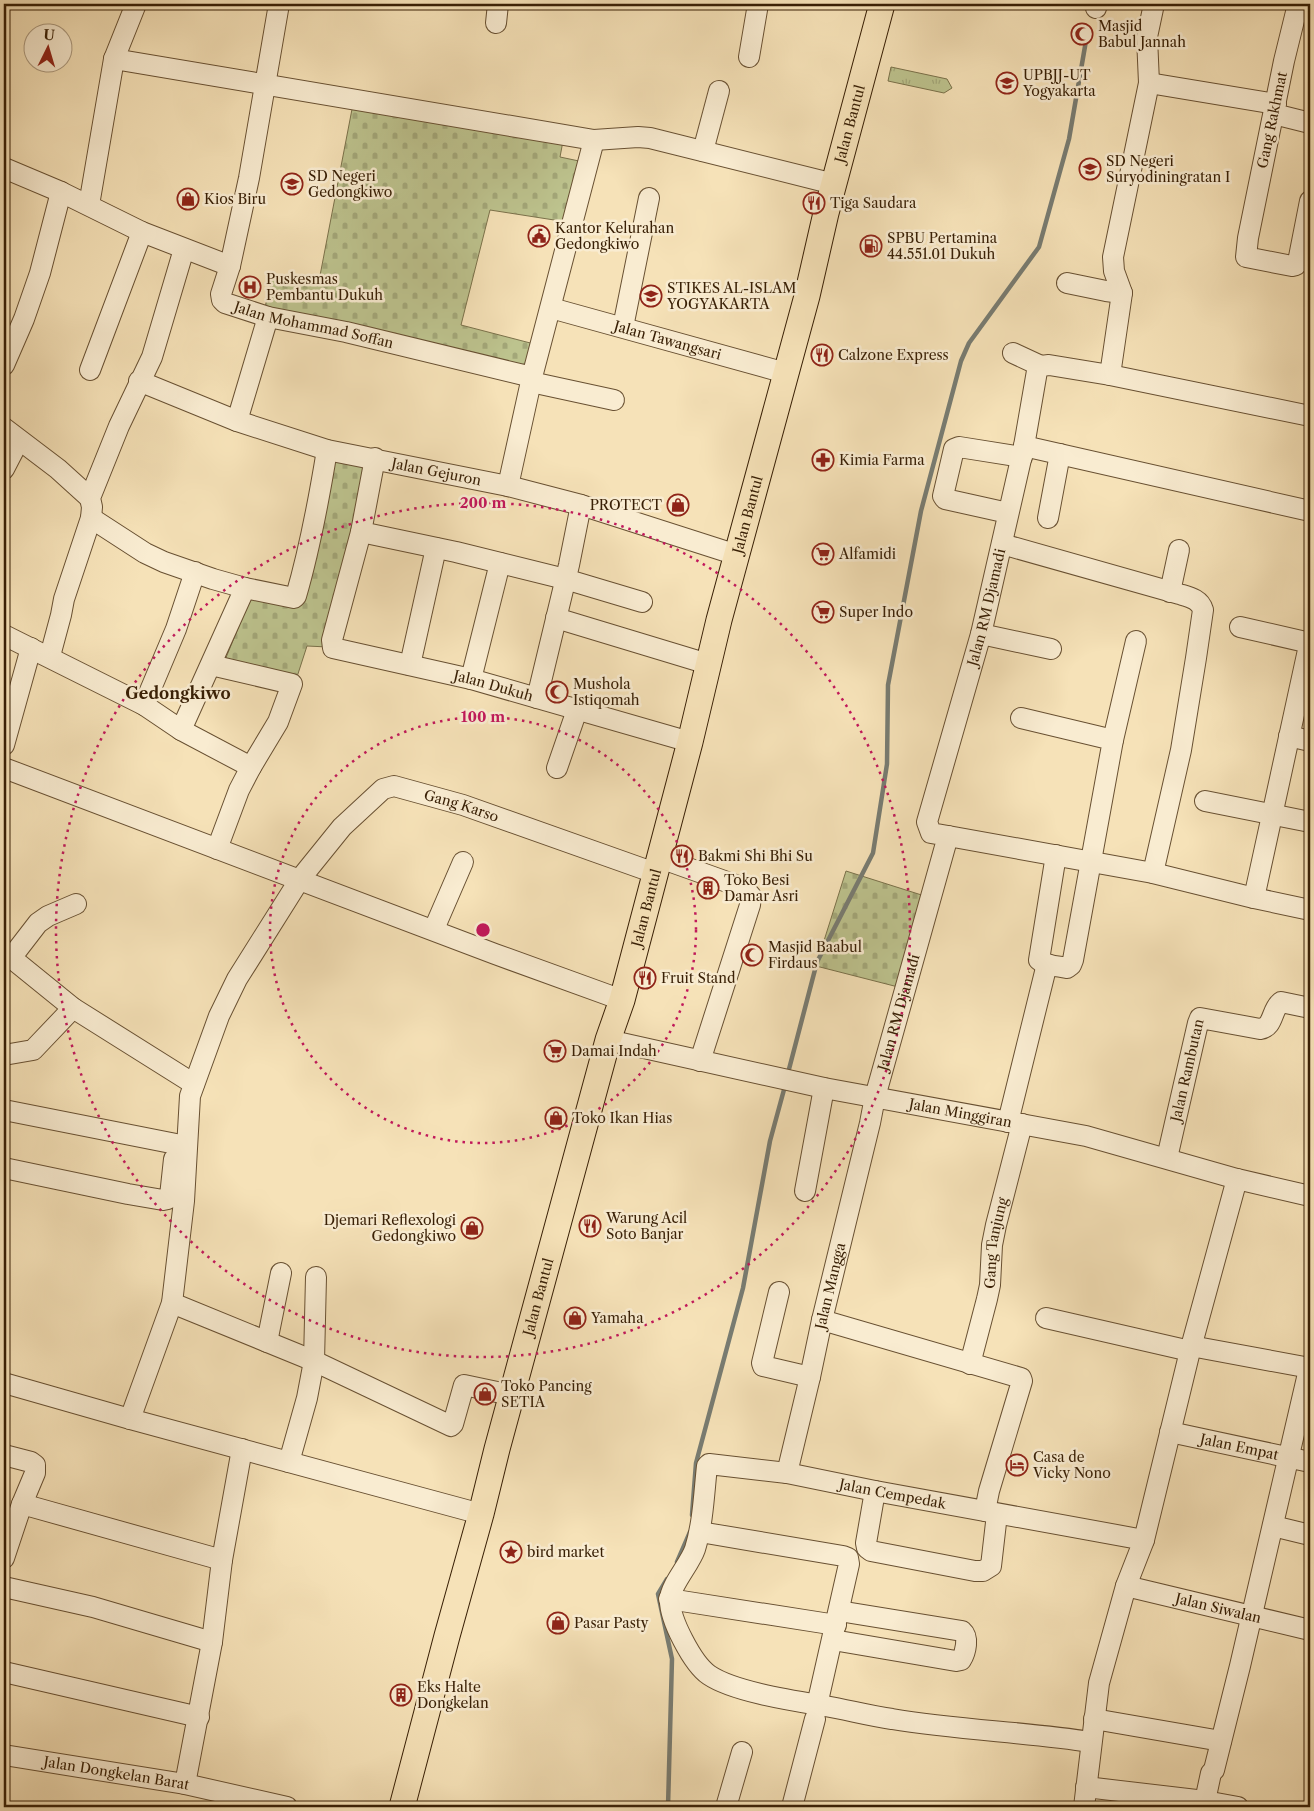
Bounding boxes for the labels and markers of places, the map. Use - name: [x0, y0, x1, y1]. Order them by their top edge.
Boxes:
- place label: Masjid Babul Jannah: [1098, 17, 1186, 51]
- mosque icon: Masjid Babul Jannah: [1070, 22, 1094, 46]
- place label: UPBJJ-UT Yogyakarta: [1022, 66, 1096, 100]
- school or university icon: UPBJJ-UT Yogyakarta: [995, 71, 1019, 95]
- place label: SD Negeri Suryodiningratan I: [1106, 152, 1230, 186]
- school or university icon: SD Negeri Suryodiningratan I: [1078, 157, 1102, 181]
- place label: SD Negeri Gedongkiwo: [308, 167, 392, 201]
- school or university icon: SD Negeri Gedongkiwo: [280, 172, 304, 196]
- shop icon: Kios Biru: [176, 187, 200, 211]
- place label: Kios Biru: [204, 190, 266, 208]
- restaurant icon: Tiga Saudara: [802, 191, 826, 215]
- place label: Tiga Saudara: [830, 194, 917, 212]
- place label: Kantor Kelurahan Gedongkiwo: [555, 219, 674, 253]
- public building icon: Kantor Kelurahan Gedongkiwo: [527, 224, 551, 248]
- place label: SPBU Pertamina 44.551.01 Dukuh: [887, 229, 998, 263]
- fuel station icon: SPBU Pertamina 44.551.01 Dukuh: [859, 234, 883, 258]
- place label: Puskesmas Pembantu Dukuh: [266, 270, 383, 304]
- hospital icon: Puskesmas Pembantu Dukuh: [238, 275, 262, 299]
- place label: STIKES AL-ISLAM YOGYAKARTA: [666, 279, 796, 313]
- school or university icon: STIKES AL-ISLAM YOGYAKARTA: [639, 284, 663, 308]
- restaurant icon: Calzone Express: [810, 343, 834, 367]
- place label: Calzone Express: [838, 346, 949, 364]
- pharmacy icon: Kimia Farma: [811, 448, 835, 472]
- place label: Kimia Farma: [839, 451, 925, 469]
- shop icon: PROTECT: [666, 493, 690, 517]
- place label: PROTECT: [590, 496, 663, 514]
- supermarket icon: Alfamidi: [811, 542, 835, 566]
- place label: Alfamidi: [838, 545, 896, 563]
- supermarket icon: Super Indo: [811, 600, 835, 624]
- place label: Super Indo: [839, 603, 913, 621]
- place label: Mushola Istiqomah: [573, 675, 640, 709]
- mosque icon: Mushola Istiqomah: [545, 680, 569, 704]
- restaurant icon: Bakmi Shi Bhi Su: [670, 844, 694, 868]
- place label: Bakmi Shi Bhi Su: [698, 847, 813, 865]
- place label: Toko Besi Damar Asri: [724, 871, 799, 905]
- building icon: Toko Besi Damar Asri: [696, 876, 720, 900]
- centre of rings: [474, 921, 492, 939]
- place label: Masjid Baabul Firdaus: [768, 938, 862, 972]
- mosque icon: Masjid Baabul Firdaus: [740, 943, 764, 967]
- restaurant icon: Fruit Stand: [633, 966, 657, 990]
- place label: Fruit Stand: [661, 969, 736, 987]
- supermarket icon: Damai Indah: [543, 1039, 567, 1063]
- place label: Damai Indah: [571, 1042, 657, 1060]
- shop icon: Toko Ikan Hias: [544, 1106, 568, 1130]
- place label: Toko Ikan Hias: [572, 1109, 672, 1127]
- place label: Warung Acil Soto Banjar: [605, 1209, 687, 1243]
- place label: Djemari Reflexologi Gedongkiwo: [324, 1211, 456, 1245]
- restaurant icon: Warung Acil Soto Banjar: [578, 1214, 602, 1238]
- shop icon: Djemari Reflexologi Gedongkiwo: [460, 1216, 484, 1240]
- shop icon: Yamaha: [563, 1306, 587, 1330]
- place label: Yamaha: [590, 1309, 644, 1327]
- place label: Toko Pancing SETIA: [501, 1377, 592, 1411]
- shop icon: Toko Pancing SETIA: [473, 1382, 497, 1406]
- place label: Casa de Vicky Nono: [1032, 1448, 1111, 1482]
- hotel icon: Casa de Vicky Nono: [1005, 1453, 1029, 1477]
- place icon: bird market: [499, 1540, 523, 1564]
- place label: bird market: [527, 1543, 604, 1561]
- shop icon: Pasar Pasty: [546, 1611, 570, 1635]
- place label: Pasar Pasty: [574, 1614, 649, 1632]
- place label: Eks Halte Dongkelan: [417, 1678, 489, 1712]
- building icon: Eks Halte Dongkelan: [389, 1683, 413, 1707]

